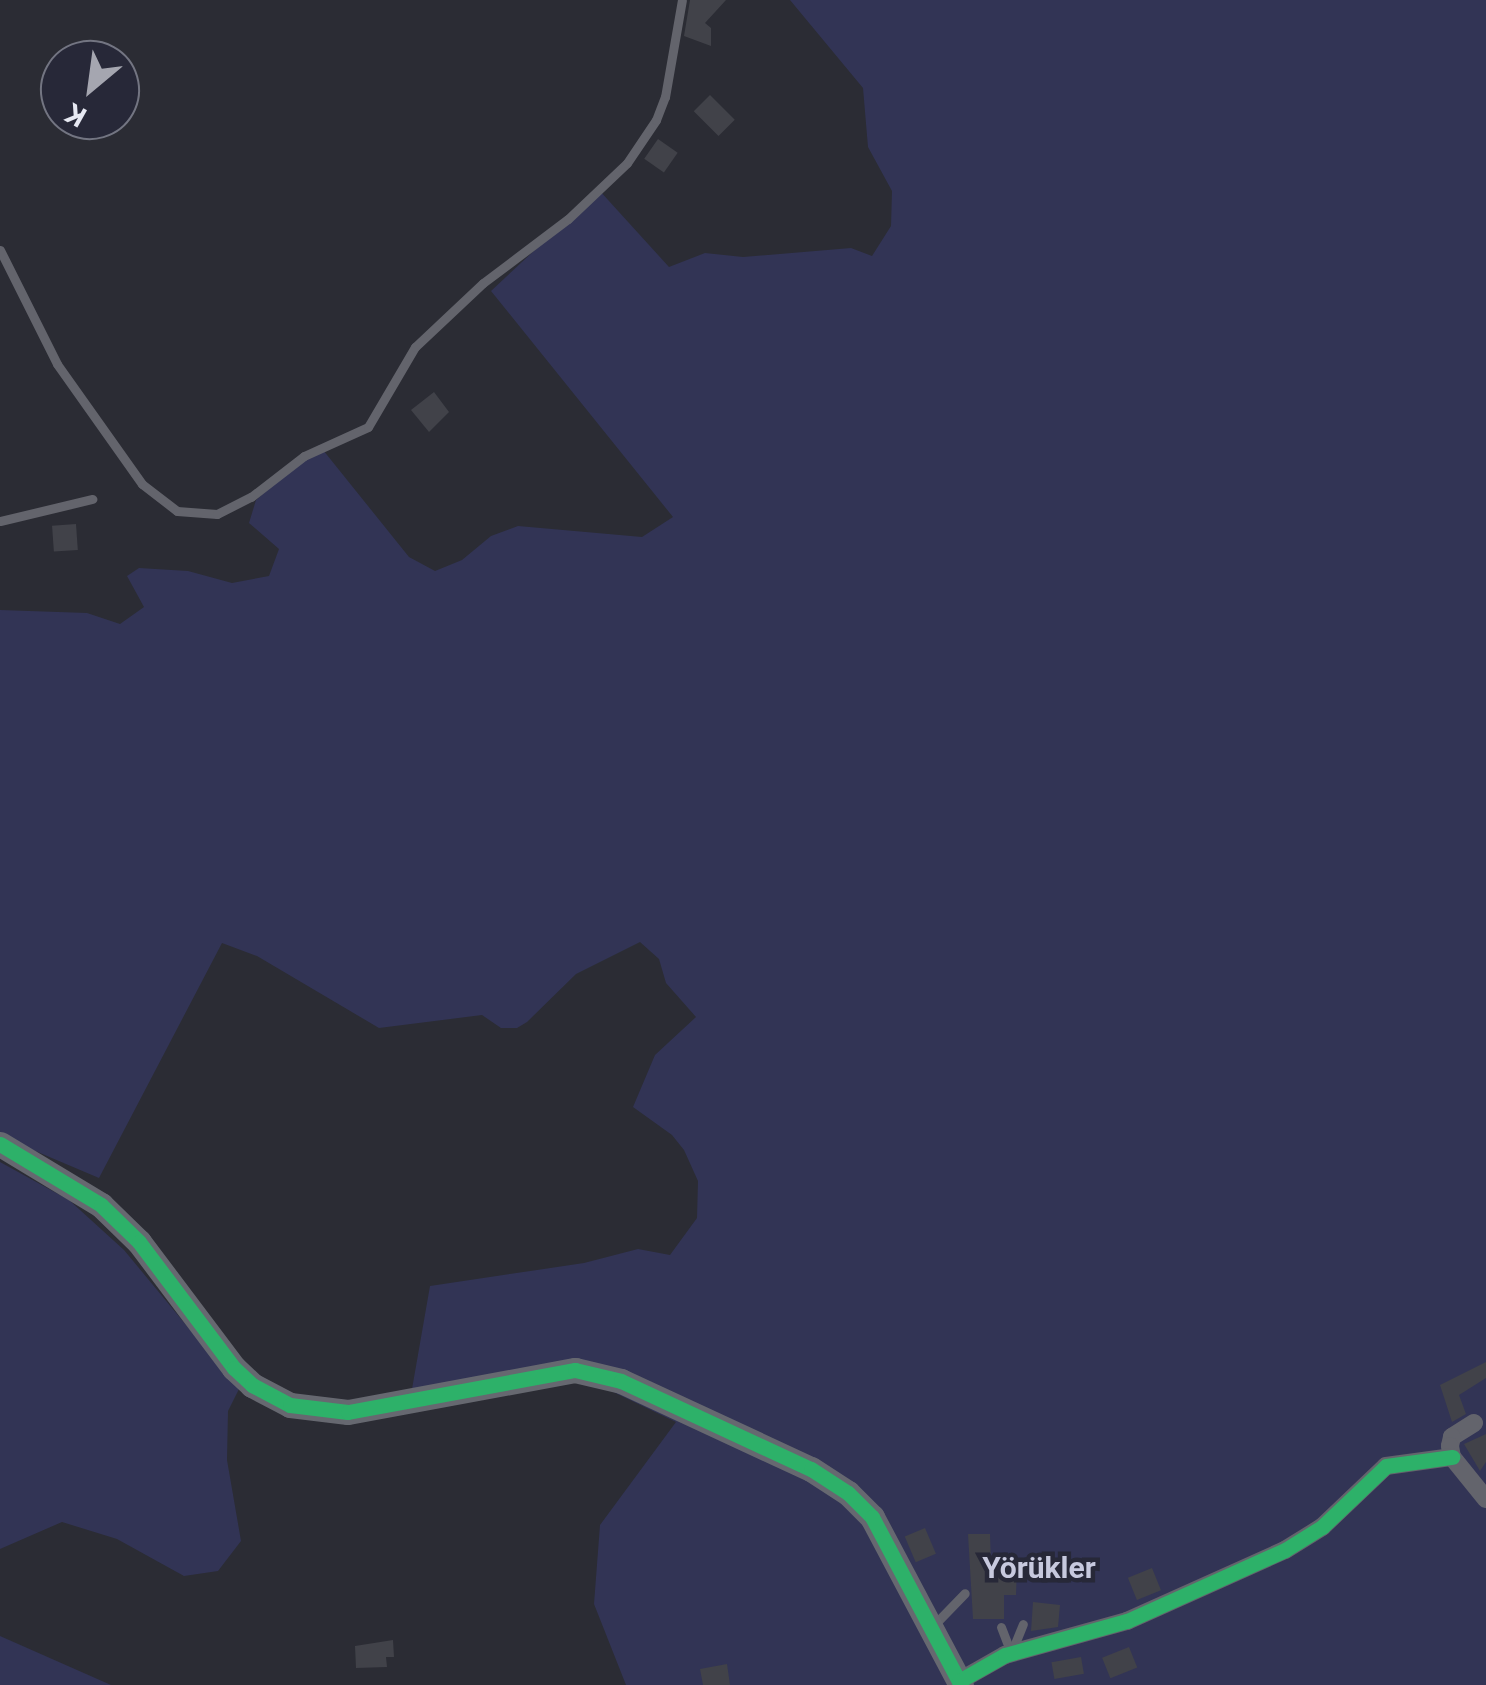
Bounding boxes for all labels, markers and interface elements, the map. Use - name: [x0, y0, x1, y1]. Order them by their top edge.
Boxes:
- north arrow: [40, 40, 140, 140]
- text: K: [60, 96, 92, 134]
- district label: Yörükler: [982, 1550, 1096, 1586]

